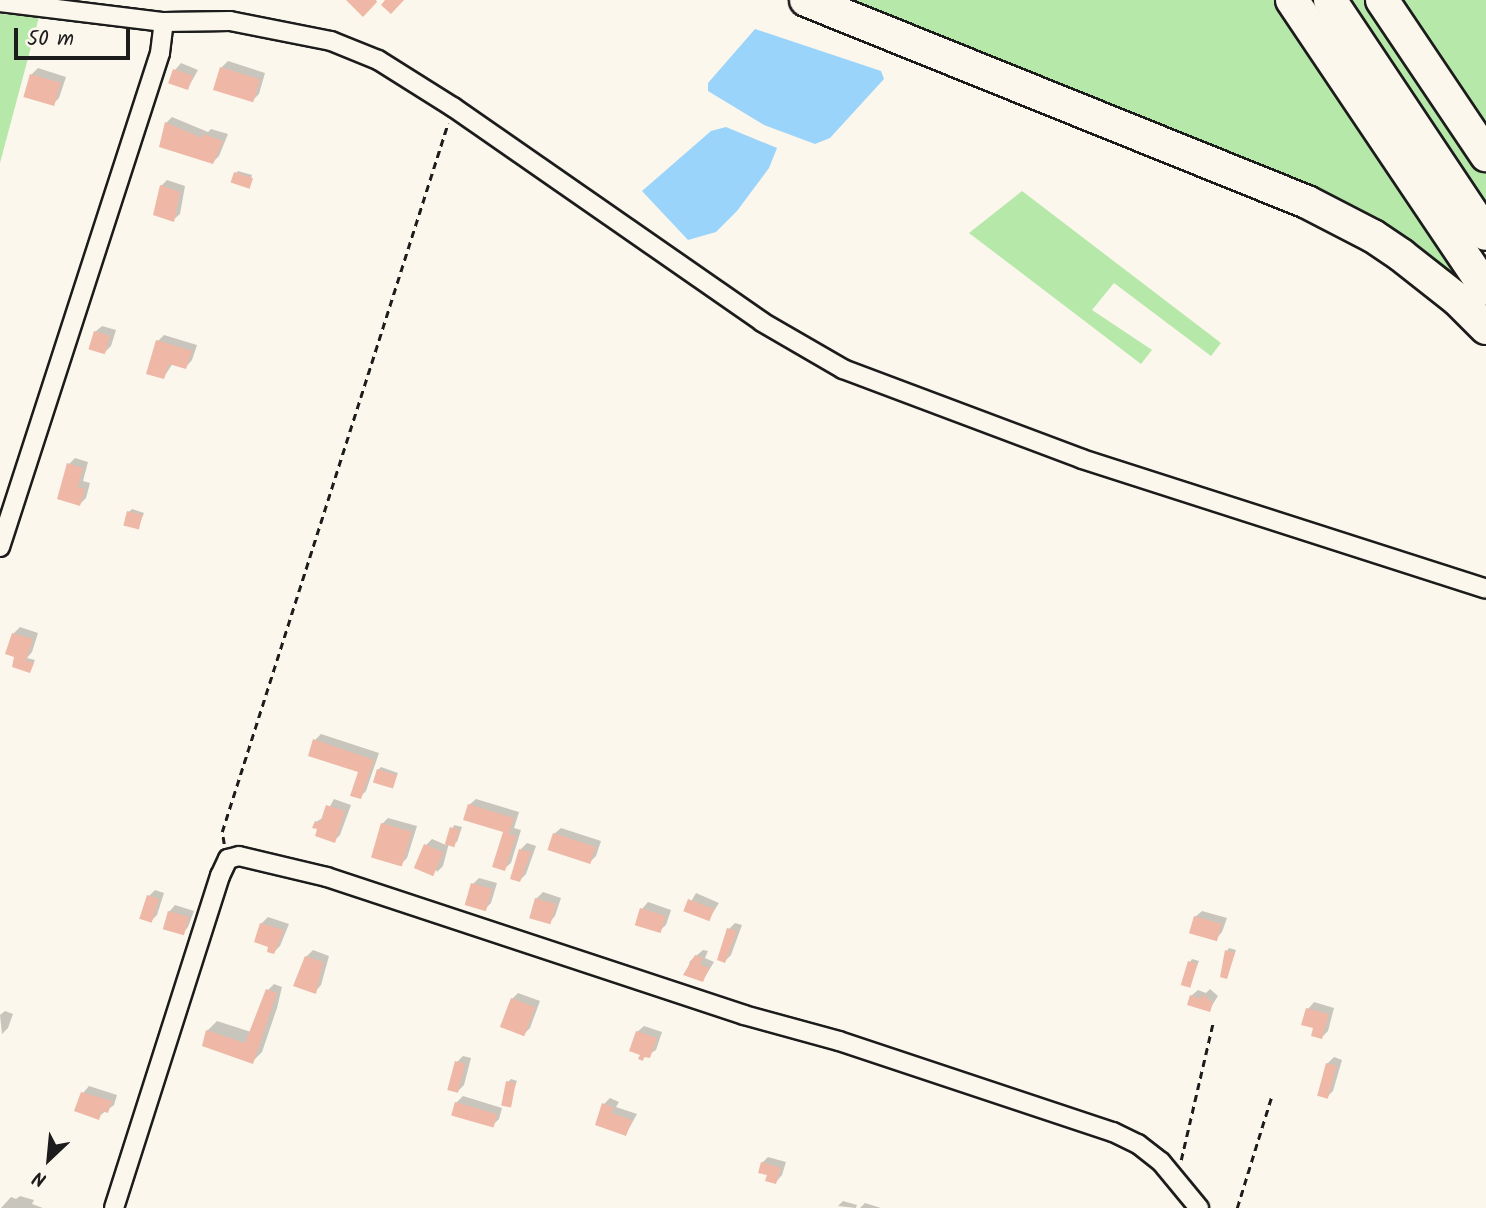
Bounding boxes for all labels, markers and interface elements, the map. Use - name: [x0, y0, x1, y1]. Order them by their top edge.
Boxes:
- scale bar: [18, 14, 133, 58]
- text: 50 m: [27, 23, 74, 56]
- north arrow: [14, 1124, 84, 1194]
- text: N: [28, 1162, 52, 1194]

